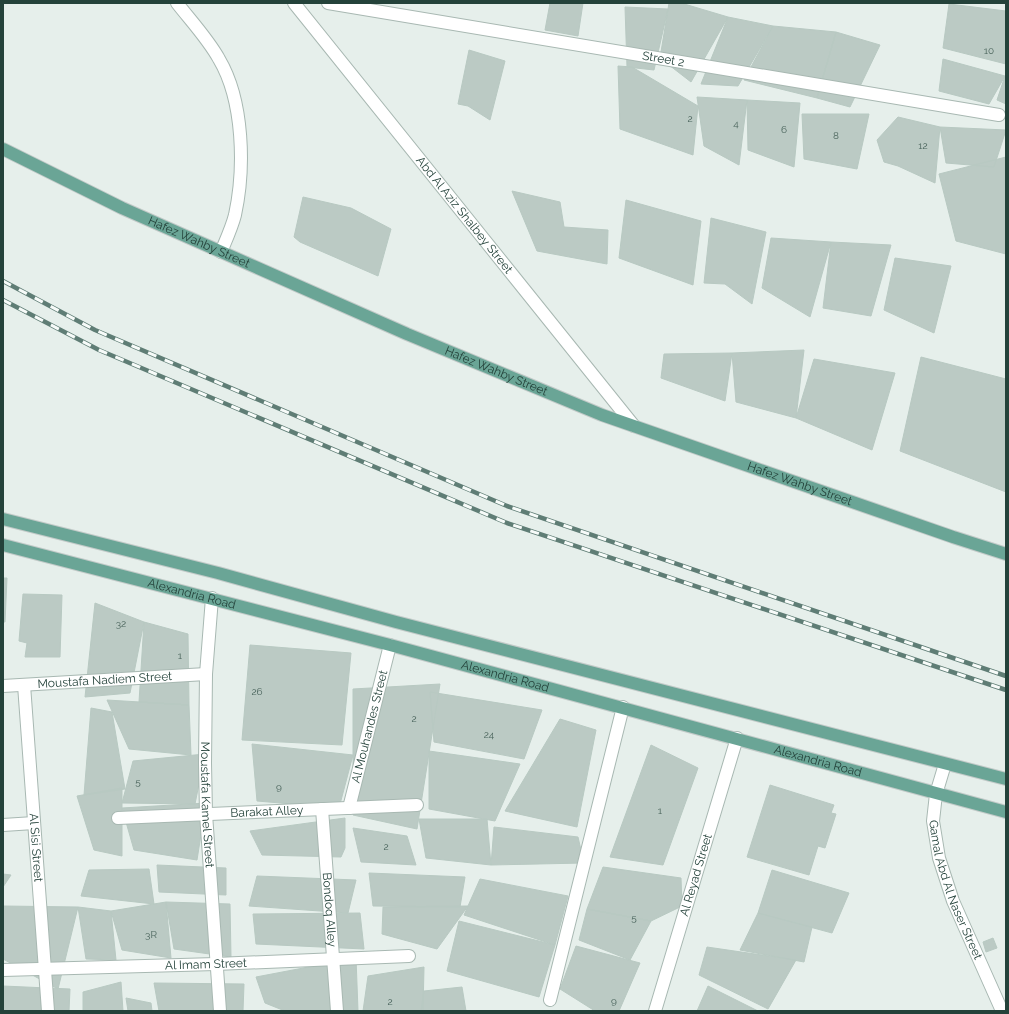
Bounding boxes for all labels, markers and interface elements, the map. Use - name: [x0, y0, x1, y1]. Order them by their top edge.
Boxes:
- house number: 10: [984, 45, 994, 56]
- street label: Street 2: [641, 49, 686, 69]
- house number: 2: [687, 113, 693, 124]
- house number: 4: [733, 118, 739, 129]
- house number: 6: [781, 124, 787, 135]
- house number: 8: [833, 130, 839, 141]
- house number: 12: [918, 140, 928, 151]
- street label: Abd Al Aziz Shalbey Street: [413, 154, 516, 276]
- street label: Hafez Wahby Street: [146, 213, 252, 271]
- street label: Hafez Wahby Street: [443, 344, 550, 399]
- street label: Hafez Wahby Street: [746, 459, 854, 508]
- street label: Alexandria Road: [146, 576, 237, 612]
- house number: 32: [116, 618, 126, 629]
- house number: 1: [178, 650, 183, 661]
- street label: Alexandria Road: [460, 658, 551, 695]
- street label: Moustafa Nadiem Street: [37, 669, 173, 691]
- street label: Al Mouhandes Street: [349, 669, 390, 785]
- house number: 26: [251, 686, 263, 697]
- house number: 2: [411, 713, 417, 724]
- house number: 24: [484, 729, 495, 740]
- street label: Moustafa Kamel Street: [198, 742, 217, 868]
- street label: Alexandria Road: [772, 742, 863, 780]
- house number: 5: [135, 776, 141, 787]
- house number: 9: [276, 781, 282, 792]
- street label: Barakat Alley: [230, 803, 304, 820]
- house number: 1: [658, 805, 663, 816]
- street label: Al Sisi Street: [26, 813, 45, 882]
- street label: Gamal Abd Al Naser Street: [926, 819, 985, 962]
- street label: Al Reyad Street: [677, 832, 715, 918]
- house number: 2: [383, 841, 389, 852]
- street label: Bondoq Alley: [320, 872, 339, 948]
- house number: 5: [631, 912, 637, 923]
- house number: 3R: [145, 929, 157, 940]
- street label: Al Imam Street: [165, 956, 247, 972]
- house number: 9: [611, 995, 617, 1006]
- house number: 2: [387, 996, 393, 1007]

